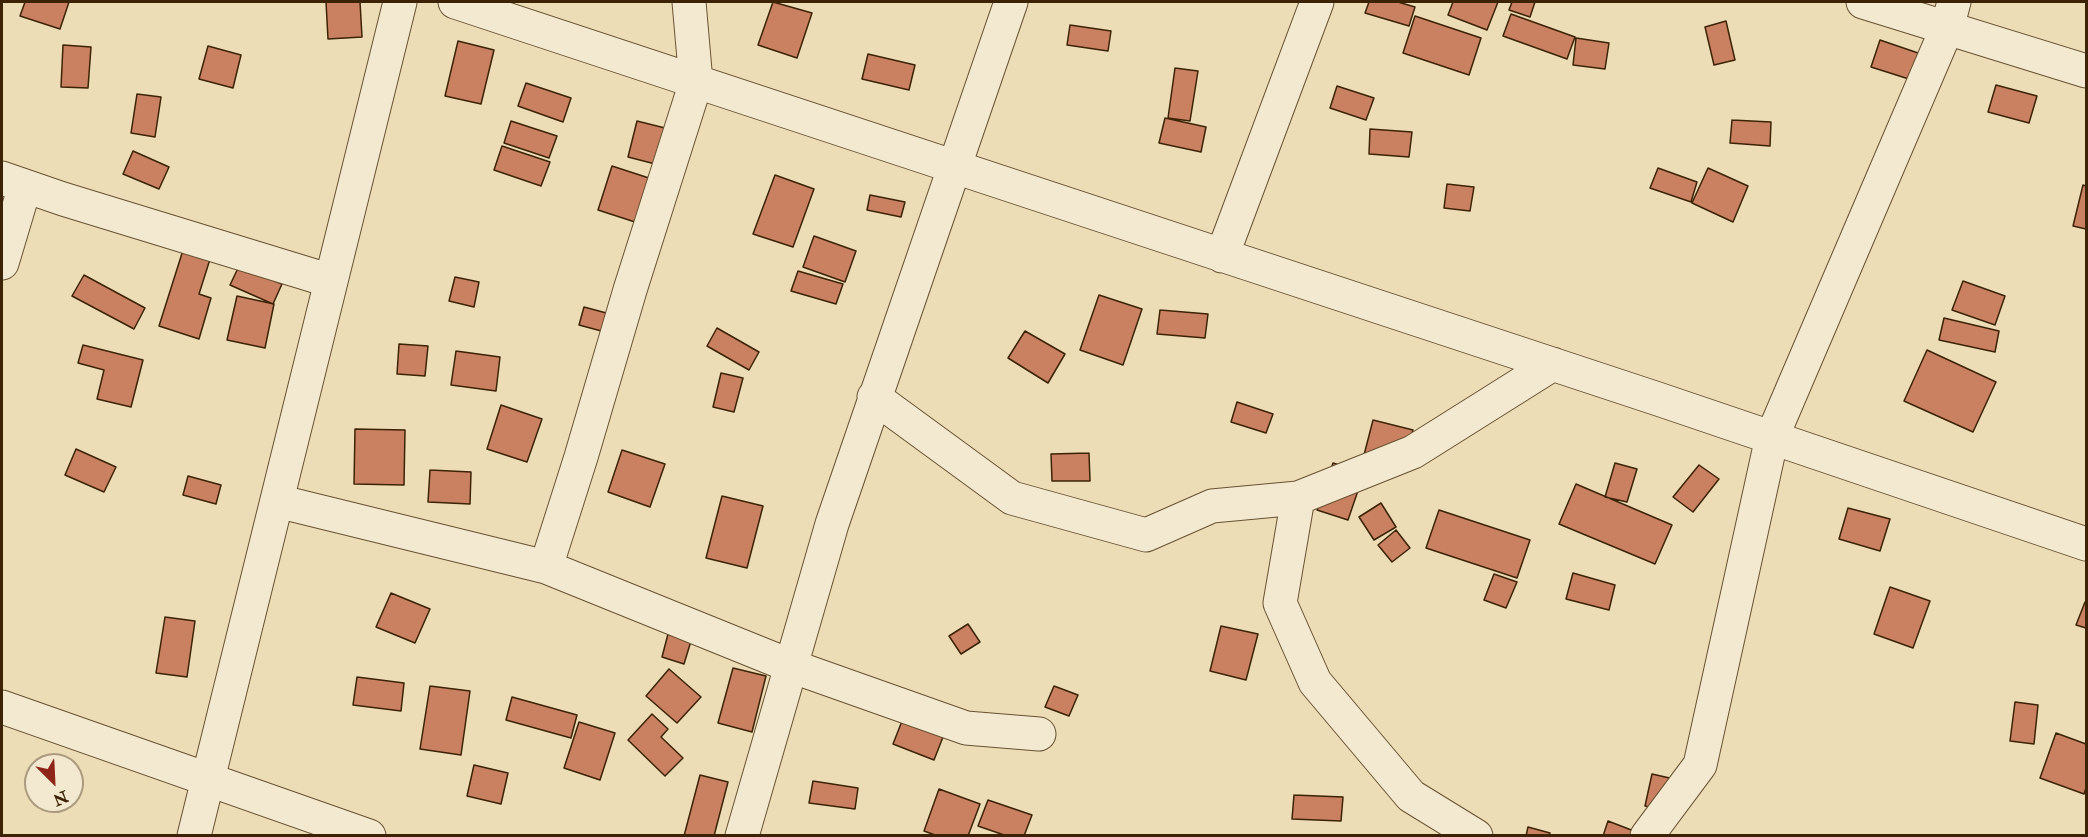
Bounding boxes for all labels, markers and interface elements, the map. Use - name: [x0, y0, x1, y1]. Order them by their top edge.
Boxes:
- north arrow: [24, 753, 84, 813]
- text: N: [50, 786, 71, 810]

